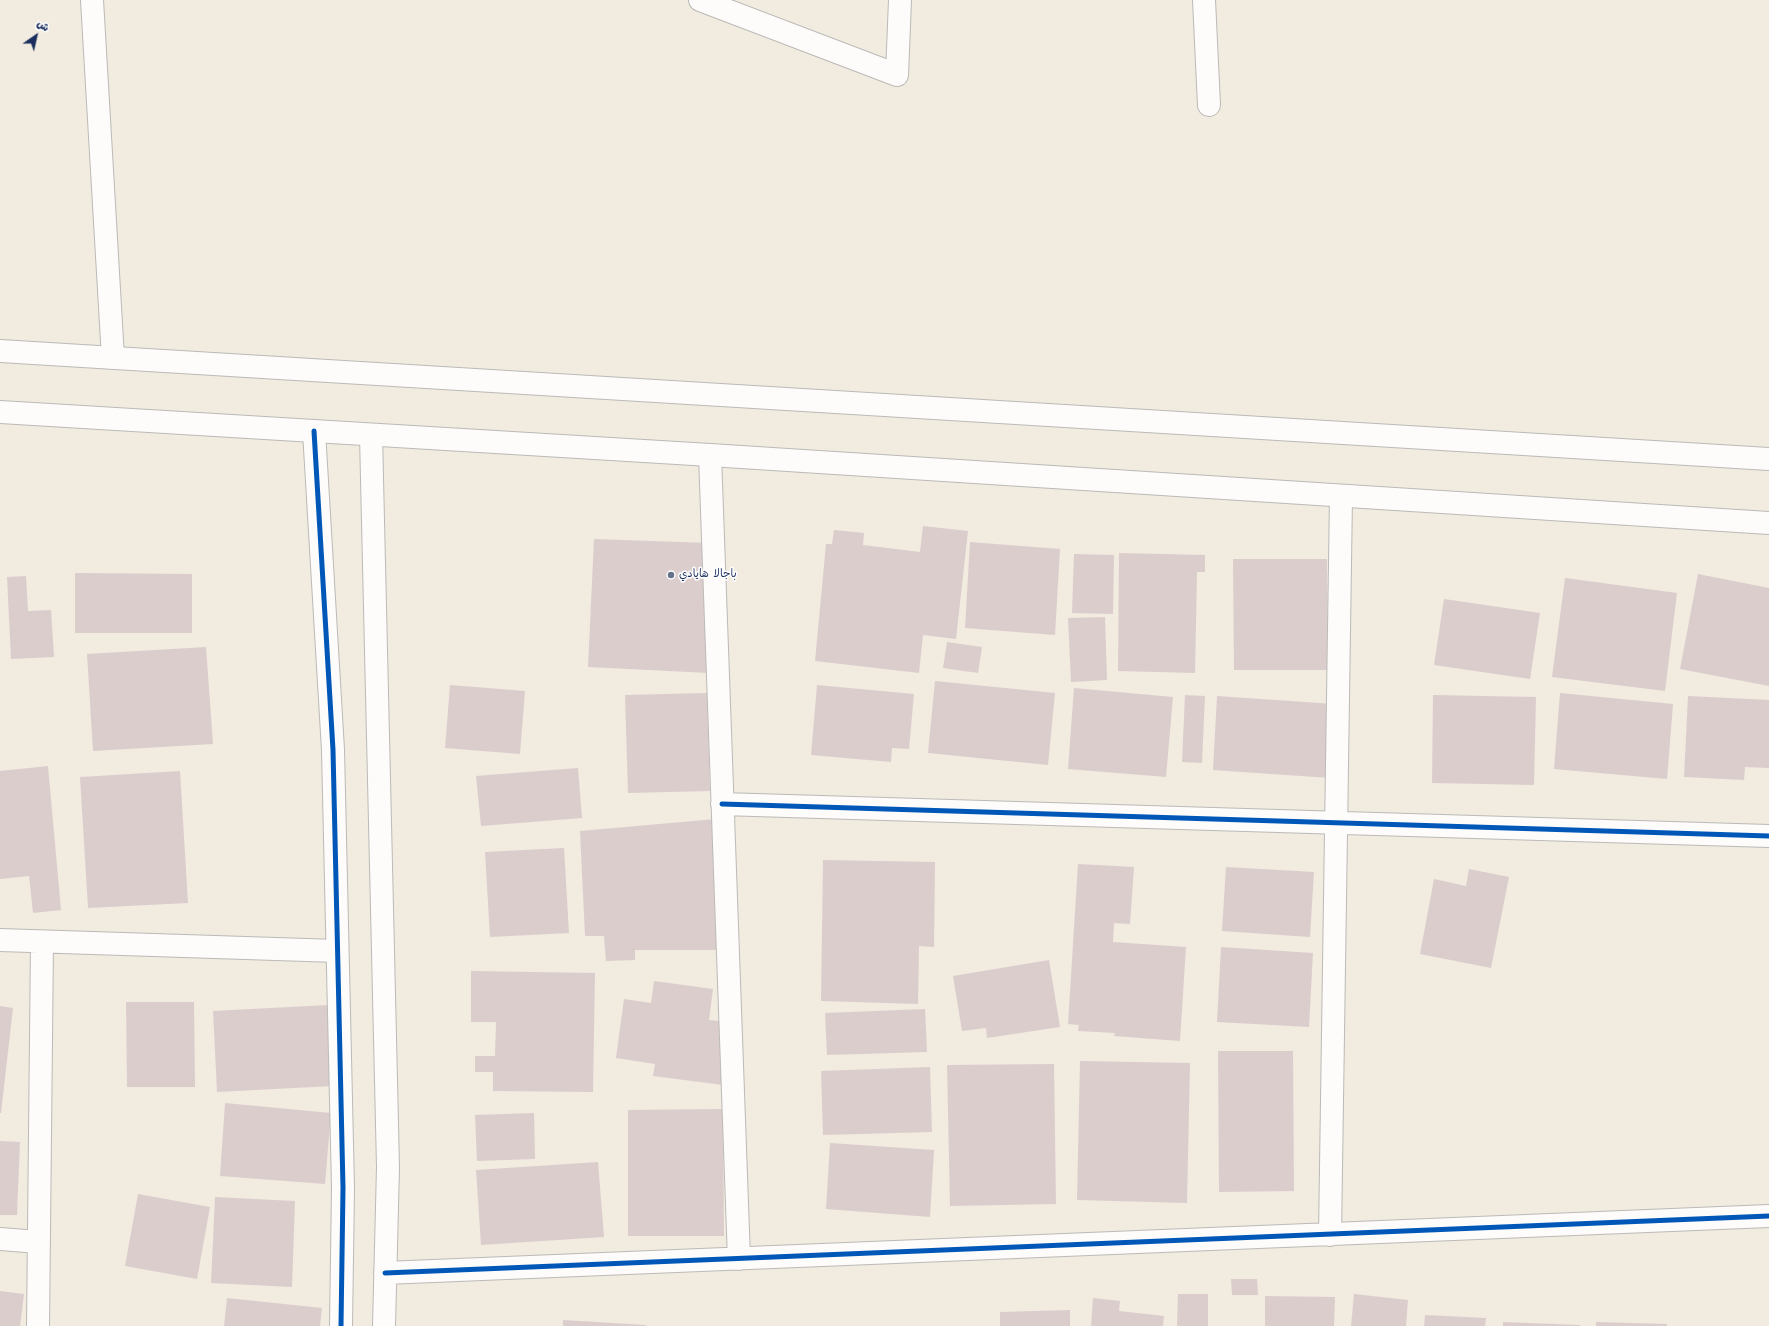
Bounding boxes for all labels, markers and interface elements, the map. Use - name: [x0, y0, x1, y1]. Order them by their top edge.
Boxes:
- text: ش: [33, 15, 53, 37]
- north arrow: [16, 16, 56, 56]
- place label: باجالا هايادي: [679, 568, 737, 582]
- marker: باجالا هايادي: [666, 570, 676, 580]

